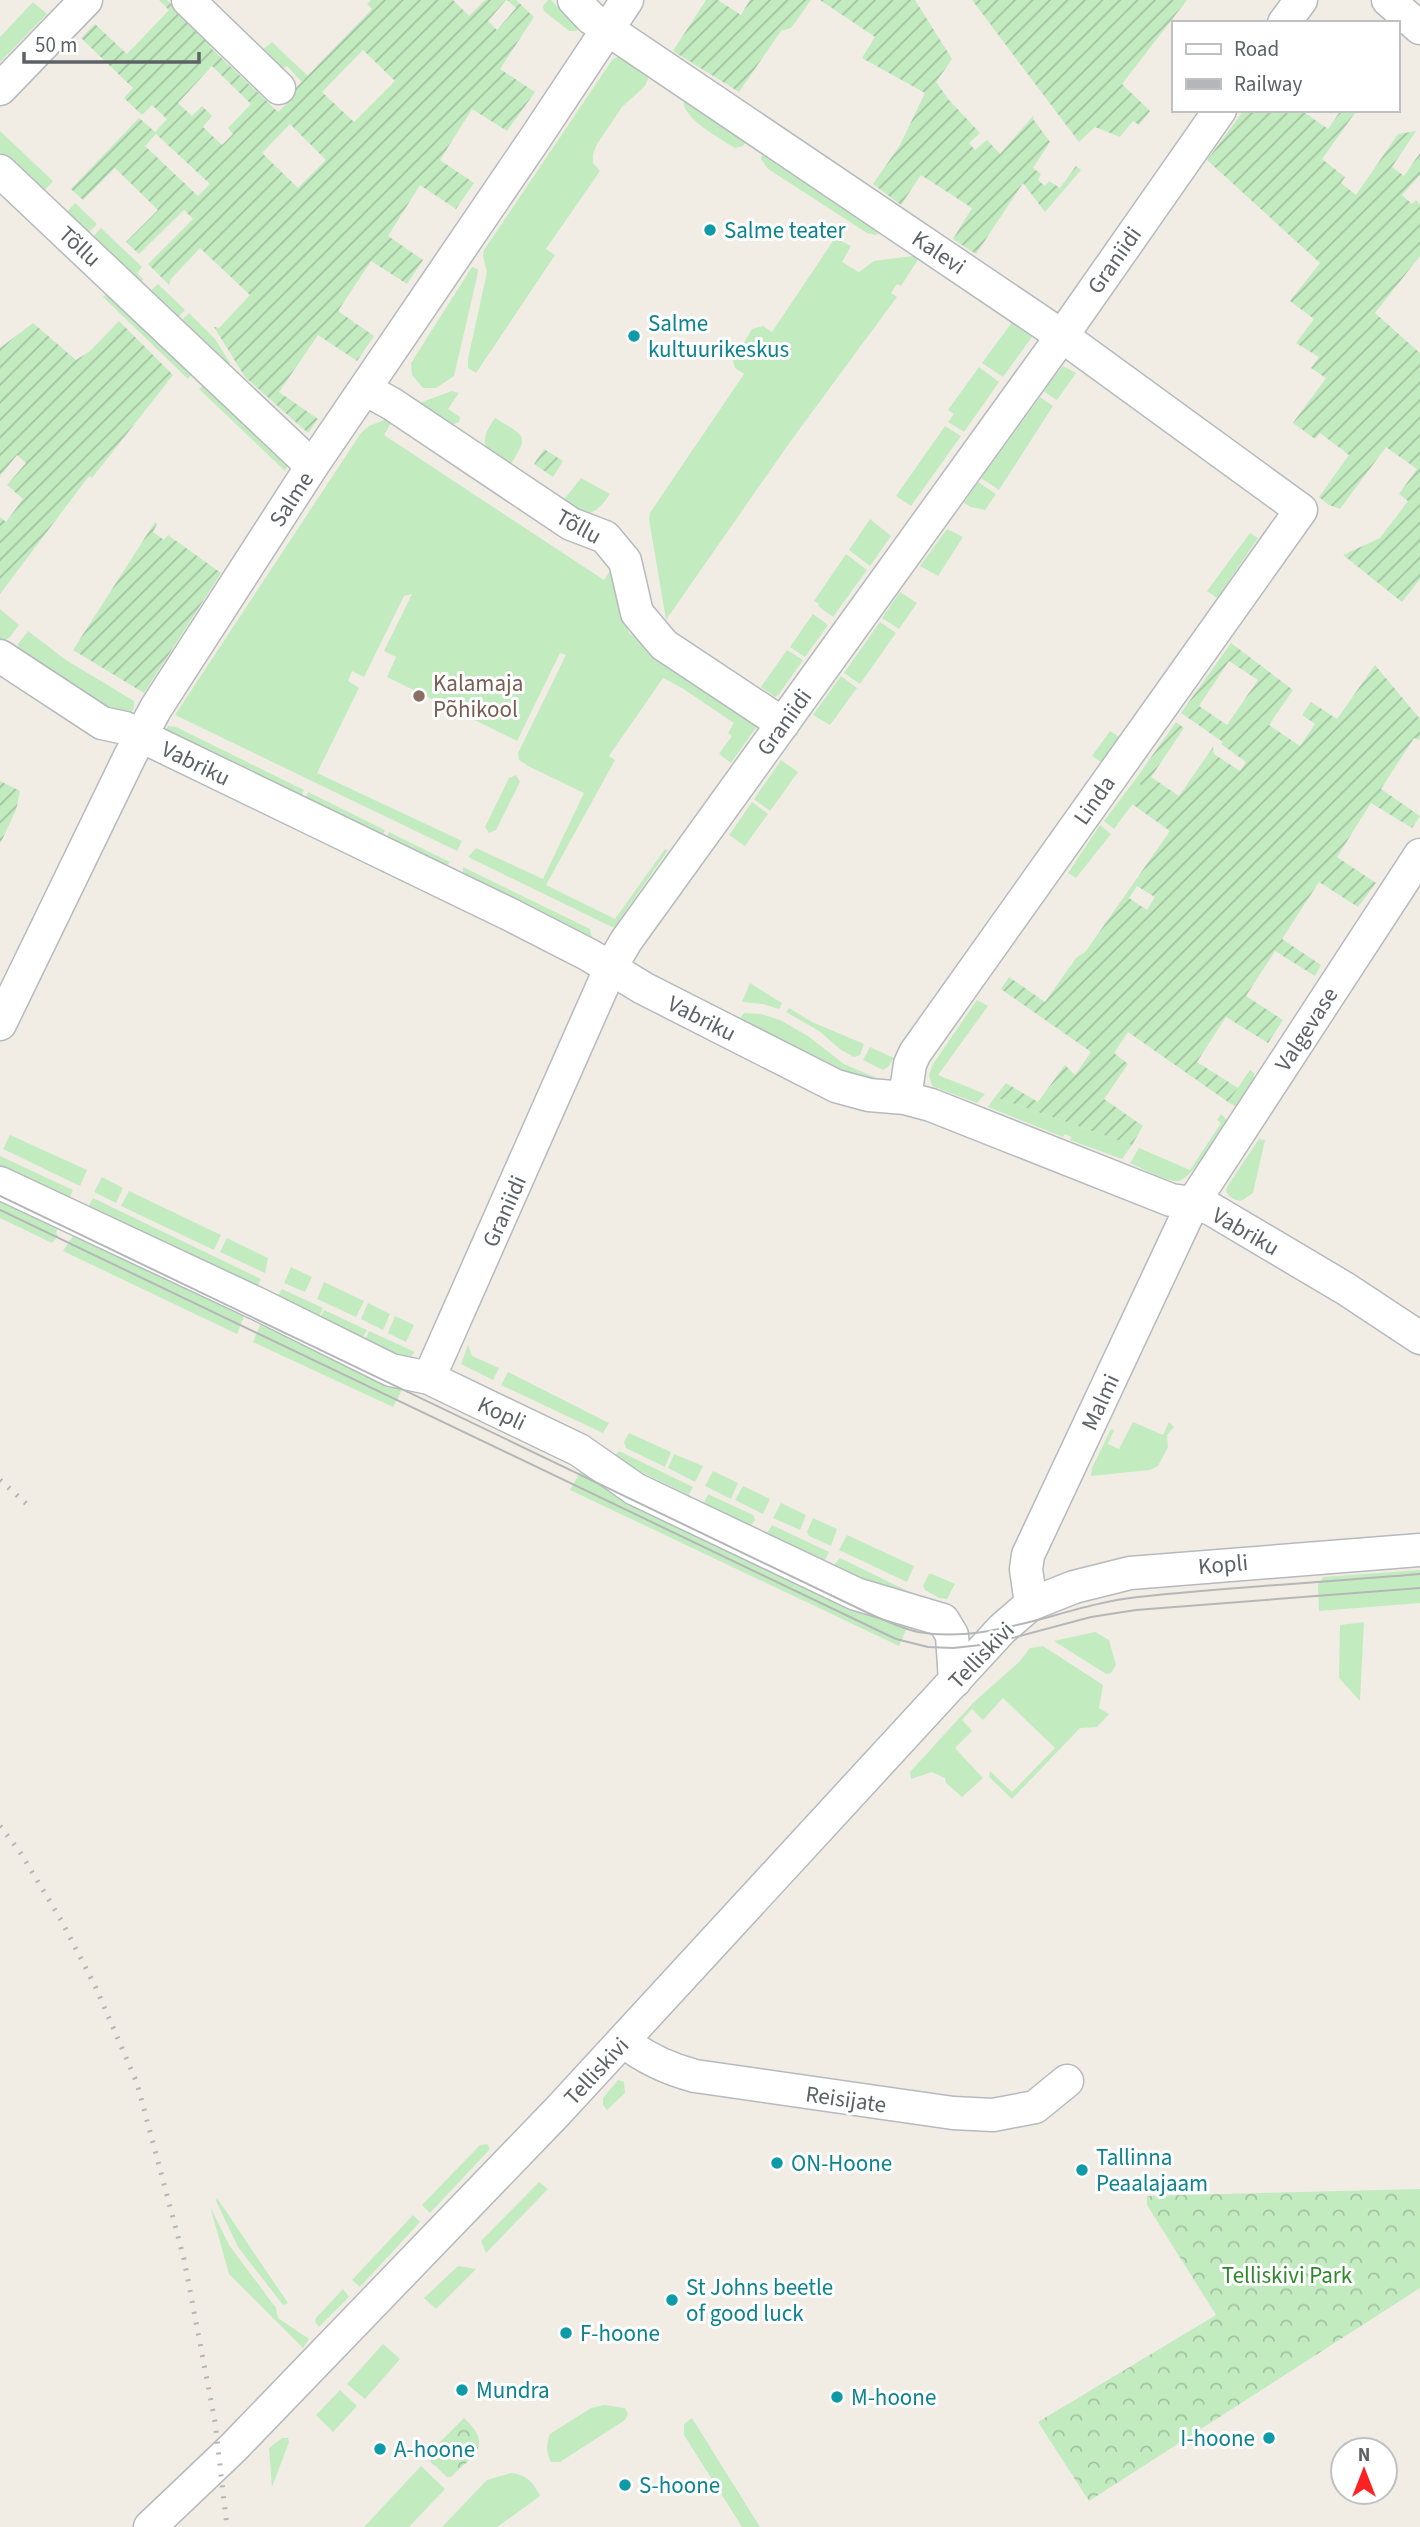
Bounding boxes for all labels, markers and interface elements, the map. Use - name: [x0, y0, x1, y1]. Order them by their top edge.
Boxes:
- scale bar: [24, 21, 200, 65]
- legend: [1172, 21, 1399, 112]
- text: 50 m: [35, 30, 77, 60]
- text: Road: [1234, 34, 1279, 64]
- text: Railway: [1234, 69, 1302, 99]
- place label: Salme teater: [724, 214, 847, 247]
- street label: Tõllu: [51, 218, 108, 275]
- street label: Graniidi: [1079, 220, 1150, 301]
- marker: Salme teater: [702, 222, 718, 238]
- street label: Kalevi: [905, 222, 972, 283]
- place label: Salme kultuurikeskus: [648, 307, 789, 366]
- marker: Salme kultuurikeskus: [626, 328, 642, 344]
- street label: Salme: [261, 465, 322, 534]
- street label: Tõllu: [550, 500, 608, 552]
- place label: Kalamaja Põhikool: [433, 667, 523, 726]
- street label: Graniidi: [749, 682, 820, 763]
- marker: Kalamaja Põhikool: [411, 688, 427, 704]
- street label: Vabriku: [156, 733, 236, 794]
- street label: Linda: [1065, 769, 1123, 832]
- street label: Valgevase: [1267, 981, 1346, 1078]
- street label: Vabriku: [662, 987, 742, 1050]
- street label: Graniidi: [474, 1170, 535, 1252]
- street label: Vabriku: [1206, 1199, 1286, 1264]
- street label: Malmi: [1073, 1369, 1128, 1436]
- street label: Kopli: [472, 1388, 531, 1439]
- street label: Kopli: [1197, 1546, 1249, 1583]
- street label: Telliskivi: [941, 1614, 1022, 1697]
- street label: Telliskivi: [556, 2030, 637, 2113]
- street label: Reisijate: [804, 2078, 888, 2121]
- place label: Tallinna Peaalajaam: [1096, 2141, 1208, 2200]
- place label: ON-Hoone: [791, 2147, 892, 2180]
- marker: ON-Hoone: [769, 2155, 785, 2171]
- marker: Tallinna Peaalajaam: [1074, 2162, 1090, 2178]
- park label: Telliskivi Park: [1222, 2259, 1353, 2292]
- place label: St Johns beetle of good luck: [686, 2271, 833, 2330]
- marker: St Johns beetle of good luck: [664, 2292, 680, 2308]
- place label: F-hoone: [580, 2317, 660, 2350]
- marker: F-hoone: [558, 2325, 574, 2341]
- place label: Mundra: [476, 2374, 550, 2407]
- place label: M-hoone: [851, 2381, 936, 2414]
- marker: Mundra: [454, 2382, 470, 2398]
- marker: M-hoone: [829, 2389, 845, 2405]
- place label: I-hoone: [1180, 2422, 1255, 2455]
- marker: I-hoone: [1261, 2430, 1277, 2446]
- place label: A-hoone: [394, 2433, 475, 2466]
- north arrow: [1329, 2436, 1399, 2506]
- marker: A-hoone: [372, 2441, 388, 2457]
- text: N: [1358, 2442, 1370, 2469]
- place label: S-hoone: [639, 2469, 720, 2502]
- marker: S-hoone: [617, 2477, 633, 2493]

